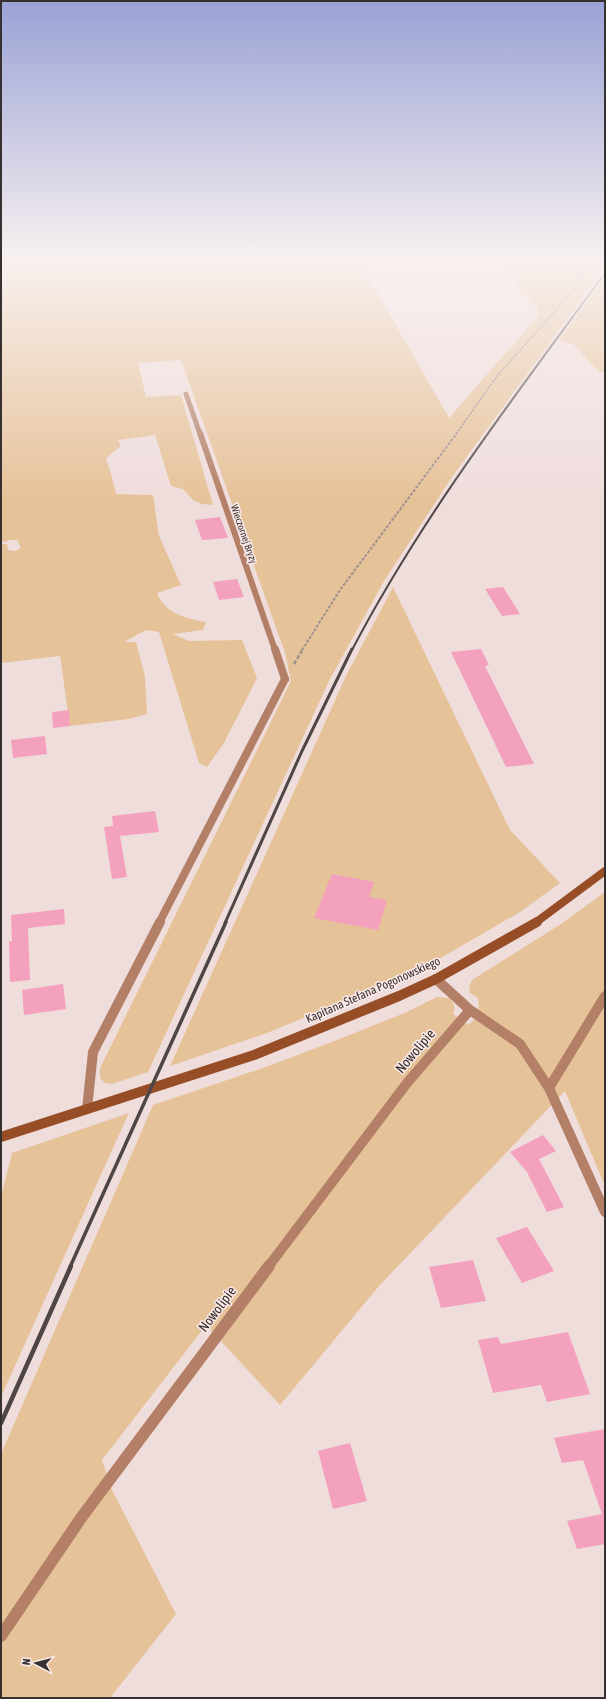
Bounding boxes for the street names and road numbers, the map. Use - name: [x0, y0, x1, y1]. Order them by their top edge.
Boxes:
- street label: Wieczornej Bryzy: [229, 503, 259, 565]
- street label: Kapitana Stefana Pogonowskiego: [304, 954, 443, 1026]
- street label: Nowolipie: [392, 1026, 438, 1076]
- street label: Nowolipie: [195, 1283, 239, 1335]

